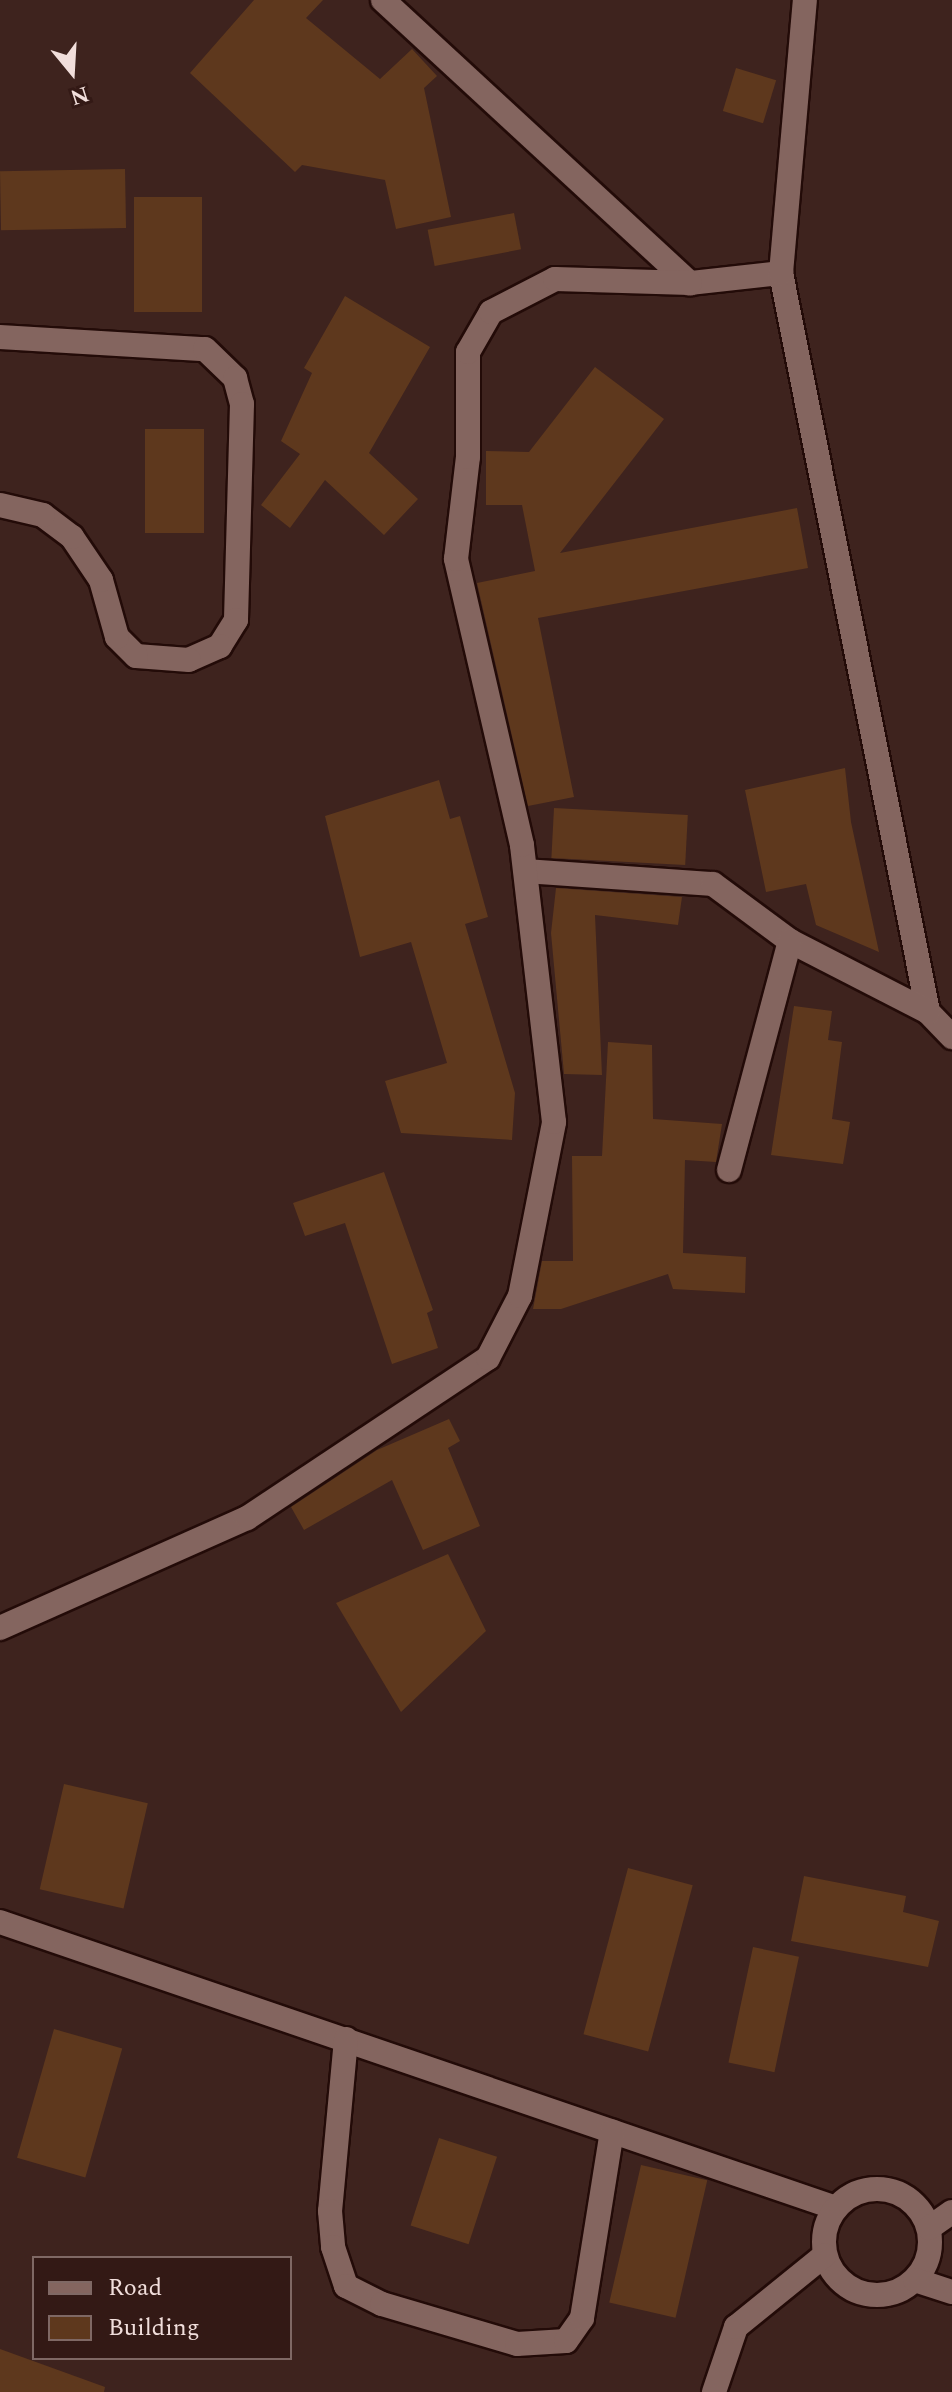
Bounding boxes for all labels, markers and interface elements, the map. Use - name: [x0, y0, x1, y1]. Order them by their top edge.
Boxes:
- north arrow: [32, 32, 112, 112]
- text: N: [66, 77, 93, 114]
- legend: [32, 2256, 292, 2360]
- text: Road: [108, 2270, 162, 2306]
- text: Building: [108, 2310, 200, 2346]

